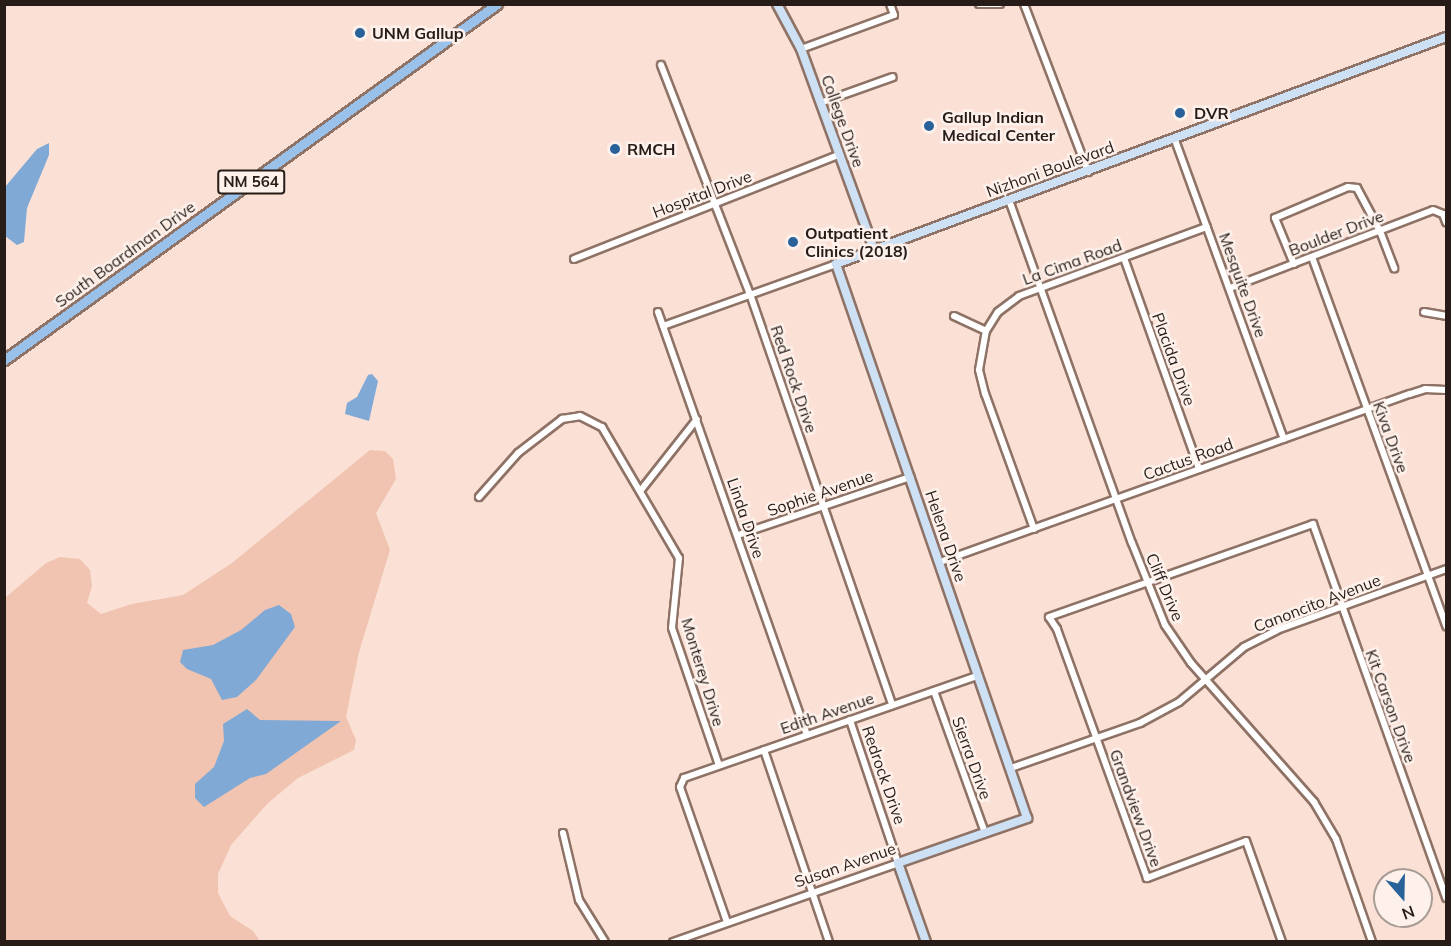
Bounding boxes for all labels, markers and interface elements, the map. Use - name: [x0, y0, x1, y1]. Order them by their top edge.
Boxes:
- place label: UNM Gallup: [372, 23, 464, 43]
- marker: UNM Gallup: [353, 26, 367, 40]
- street label: College Drive: [817, 72, 869, 170]
- place label: DVR: [1194, 103, 1229, 123]
- marker: DVR: [1171, 104, 1189, 122]
- place label: Gallup Indian Medical Center: [942, 107, 1055, 145]
- marker: Gallup Indian Medical Center: [920, 117, 938, 135]
- street label: Nizhoni Boulevard: [983, 137, 1117, 201]
- place label: RMCH: [627, 139, 675, 159]
- marker: RMCH: [608, 142, 622, 156]
- street label: Hospital Drive: [650, 166, 754, 222]
- road number: NM 564: [216, 170, 286, 194]
- street label: South Boardman Drive: [51, 197, 199, 311]
- street label: Boulder Drive: [1286, 206, 1386, 260]
- place label: Outpatient Clinics (2018): [805, 223, 908, 261]
- street label: Mesquite Drive: [1215, 230, 1271, 340]
- marker: Outpatient Clinics (2018): [786, 235, 800, 249]
- street label: La Cima Road: [1020, 235, 1124, 289]
- street label: Placida Drive: [1148, 310, 1200, 408]
- street label: Red Rock Drive: [767, 323, 821, 435]
- street label: Kiva Drive: [1369, 399, 1413, 475]
- street label: Cactus Road: [1140, 434, 1236, 484]
- street label: Sophie Avenue: [765, 466, 875, 520]
- street label: Linda Drive: [723, 475, 769, 561]
- street label: Helena Drive: [921, 488, 971, 584]
- street label: Cliff Drive: [1142, 550, 1188, 624]
- street label: Canoncito Avenue: [1251, 570, 1383, 636]
- street label: Monterey Drive: [677, 616, 729, 728]
- street label: Kit Carson Drive: [1362, 647, 1420, 765]
- street label: Edith Avenue: [778, 688, 876, 738]
- street label: Sierra Drive: [948, 714, 996, 802]
- street label: Redrock Drive: [858, 723, 910, 827]
- street label: Grandview Drive: [1106, 747, 1166, 869]
- street label: Susan Avenue: [792, 839, 898, 891]
- north arrow: [1373, 868, 1433, 928]
- text: N: [1399, 902, 1418, 925]

